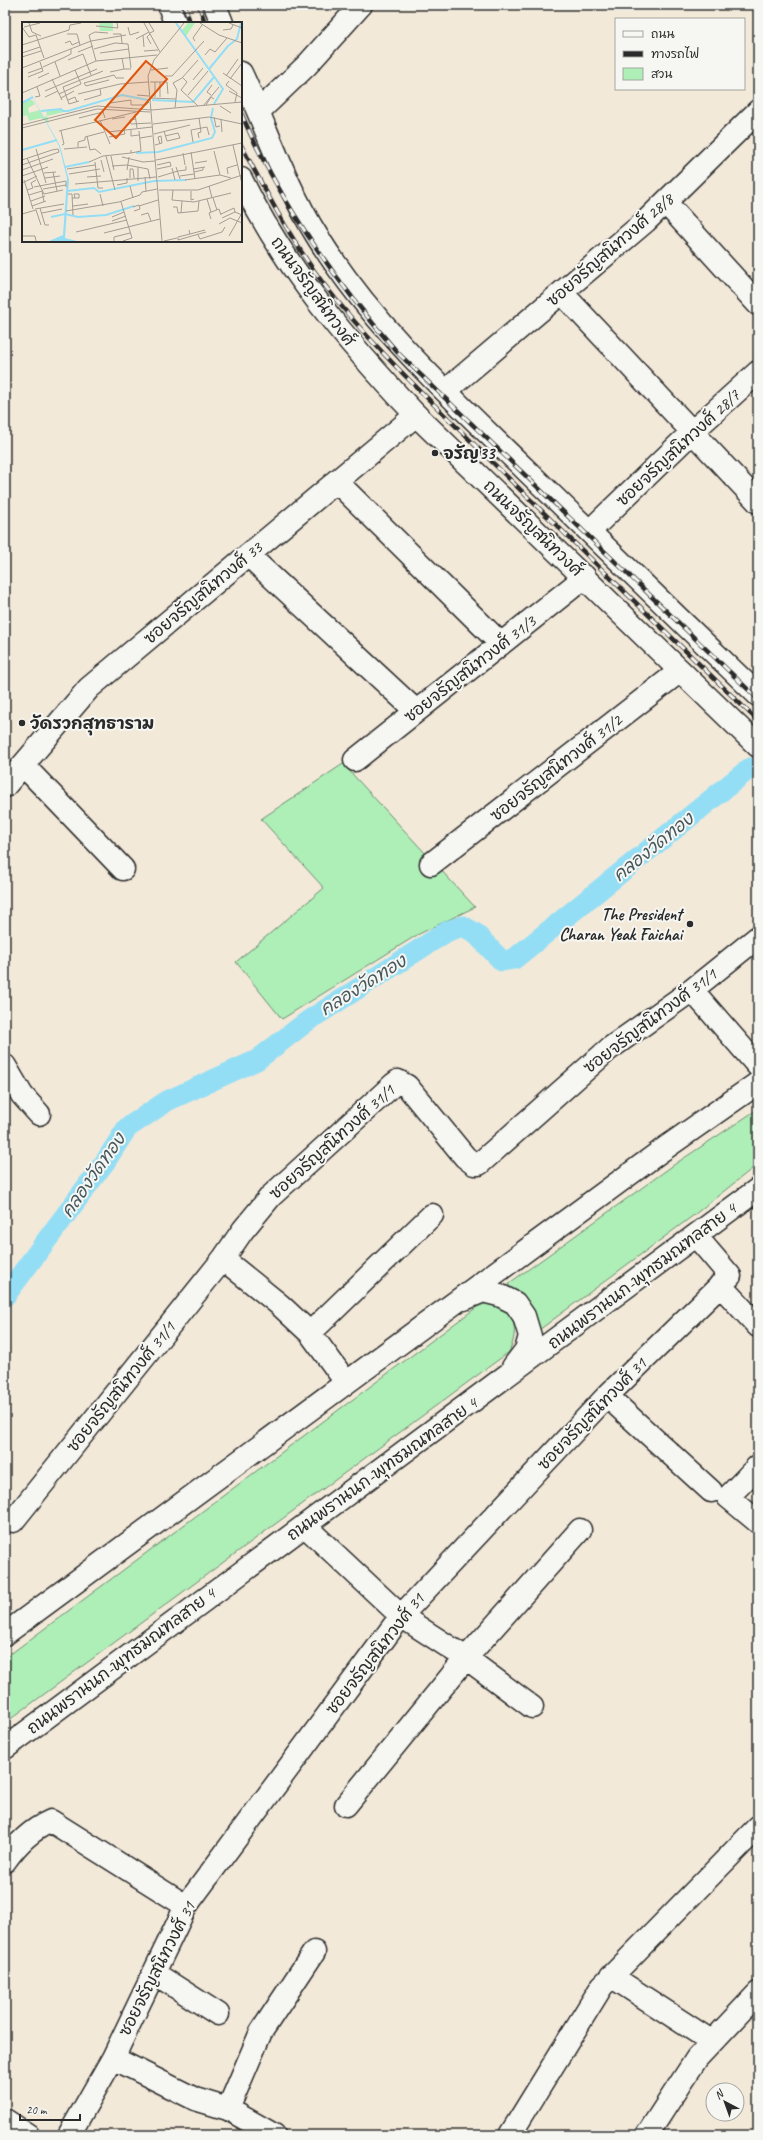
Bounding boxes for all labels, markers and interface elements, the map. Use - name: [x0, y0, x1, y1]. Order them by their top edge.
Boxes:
- legend: [615, 18, 745, 90]
- inset map: [22, 22, 242, 242]
- text: ถนน: [651, 26, 675, 42]
- text: ทางรถไฟ: [651, 46, 699, 62]
- text: สวน: [651, 66, 672, 82]
- street label: ซอยจรัญสนิทวงศ์ 28/8: [541, 187, 680, 311]
- street label: ถนนจรัญสนิทวงศ์: [266, 232, 361, 351]
- street label: ซอยจรัญสนิทวงศ์ 28/7: [611, 384, 745, 511]
- place label: จรัญ33: [443, 443, 496, 464]
- marker: จรัญ33: [430, 448, 440, 458]
- street label: ถนนจรัญสนิทวงศ์: [479, 475, 589, 582]
- street label: ซอยจรัญสนิทวงศ์ 33: [139, 536, 268, 649]
- street label: ซอยจรัญสนิทวงศ์ 31/3: [399, 609, 541, 727]
- street label: ซอยจรัญสนิทวงศ์ 31/2: [485, 708, 627, 826]
- place label: วัดรวกสุทธาราม: [30, 713, 154, 736]
- marker: วัดรวกสุทธาราม: [17, 718, 27, 728]
- water label: คลองวัดทอง: [608, 807, 699, 886]
- place label: The President Charan Yeak Faichai: [559, 904, 685, 945]
- marker: The President Charan Yeak Faichai: [685, 919, 695, 929]
- water label: คลองวัดทอง: [316, 949, 412, 1020]
- street label: ซอยจรัญสนิทวงศ์ 31/1: [579, 962, 722, 1078]
- street label: ซอยจรัญสนิทวงศ์ 31/1: [264, 1078, 400, 1204]
- water label: คลองวัดทอง: [56, 1127, 131, 1221]
- street label: ถนนพรานนก-พุทธมณฑลสาย 4: [544, 1197, 744, 1355]
- street label: ซอยจรัญสนิทวงศ์ 31/1: [61, 1316, 181, 1456]
- street label: ซอยจรัญสนิทวงศ์ 31: [532, 1352, 652, 1475]
- street label: ถนนพรานนก-พุทธมณฑลสาย 4: [283, 1391, 485, 1547]
- street label: ถนนพรานนก-พุทธมณฑลสาย 4: [23, 1582, 223, 1740]
- street label: ซอยจรัญสนิทวงศ์ 31: [320, 1587, 430, 1719]
- street label: ซอยจรัญสนิทวงศ์ 31: [113, 1896, 201, 2040]
- north arrow: [705, 2082, 745, 2122]
- text: N: [711, 2086, 727, 2102]
- scale bar: [20, 2096, 80, 2122]
- text: 20 m: [26, 2102, 48, 2118]

